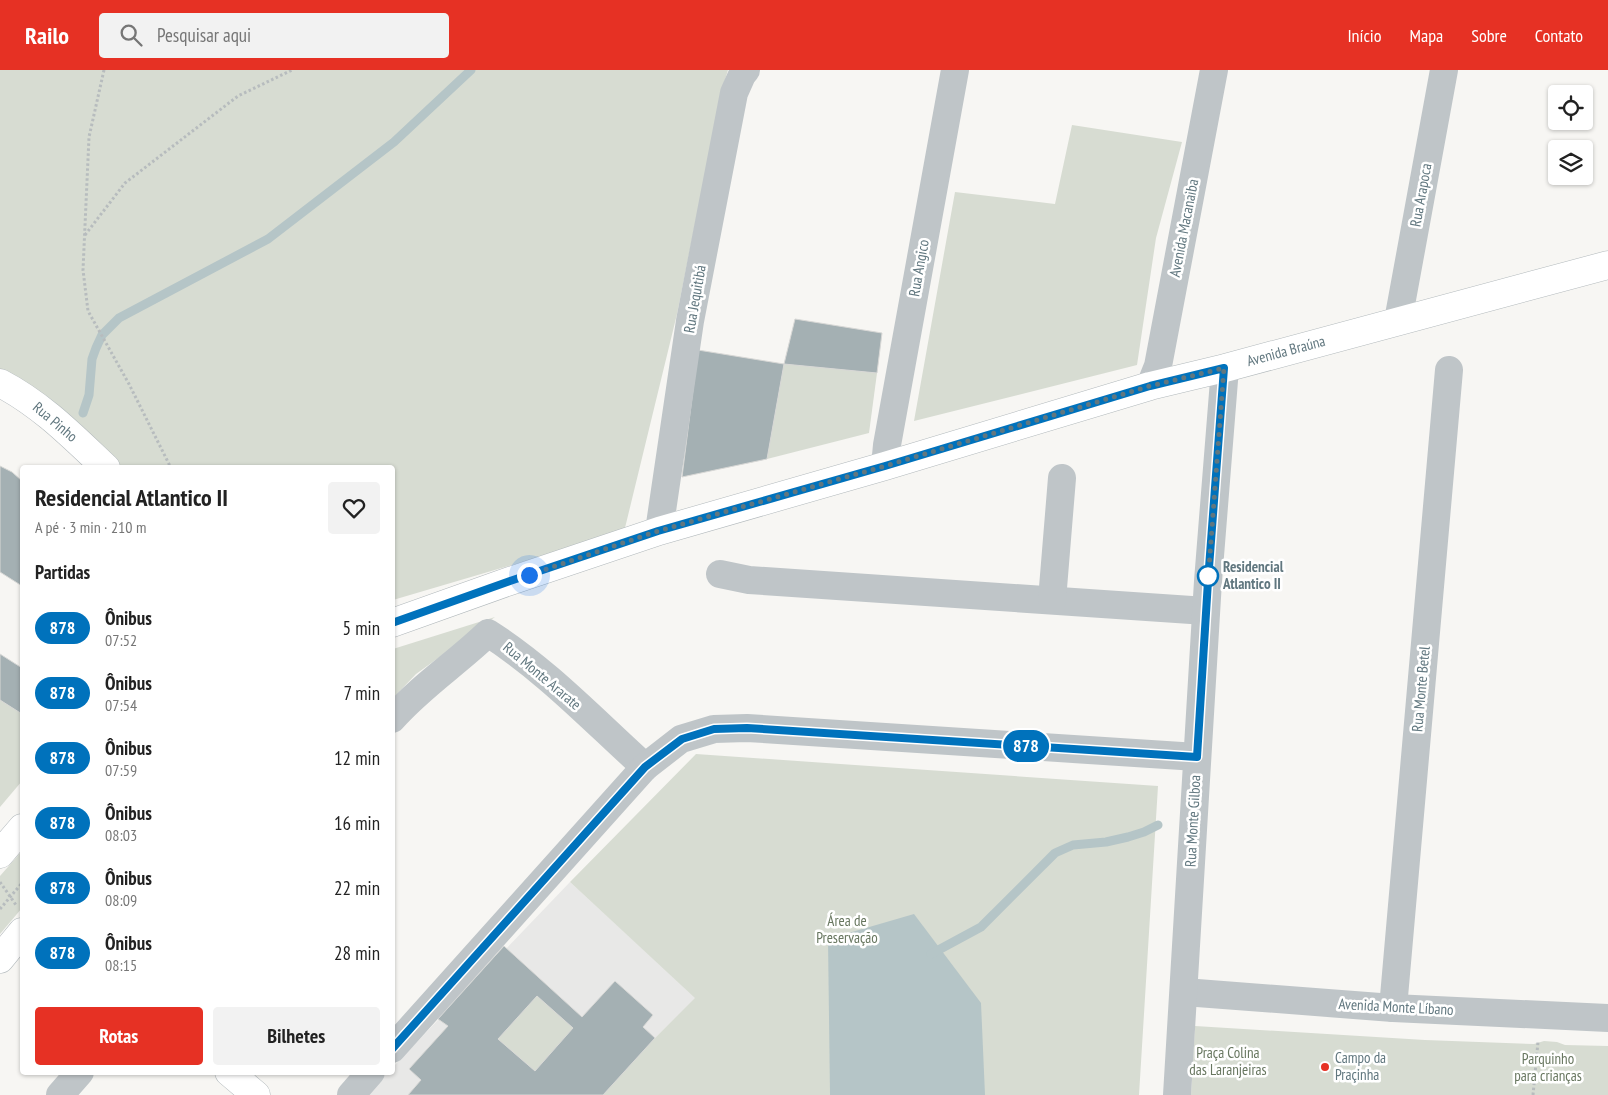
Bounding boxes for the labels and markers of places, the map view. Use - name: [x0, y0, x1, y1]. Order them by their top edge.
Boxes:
- place label: Residencial Atlantico II: [1222, 557, 1284, 593]
- marker: Residencial Atlantico II: [1197, 565, 1219, 587]
- place label: Campo da Praçinha: [1335, 1048, 1386, 1084]
- marker: Campo da Praçinha: [1319, 1061, 1331, 1073]

